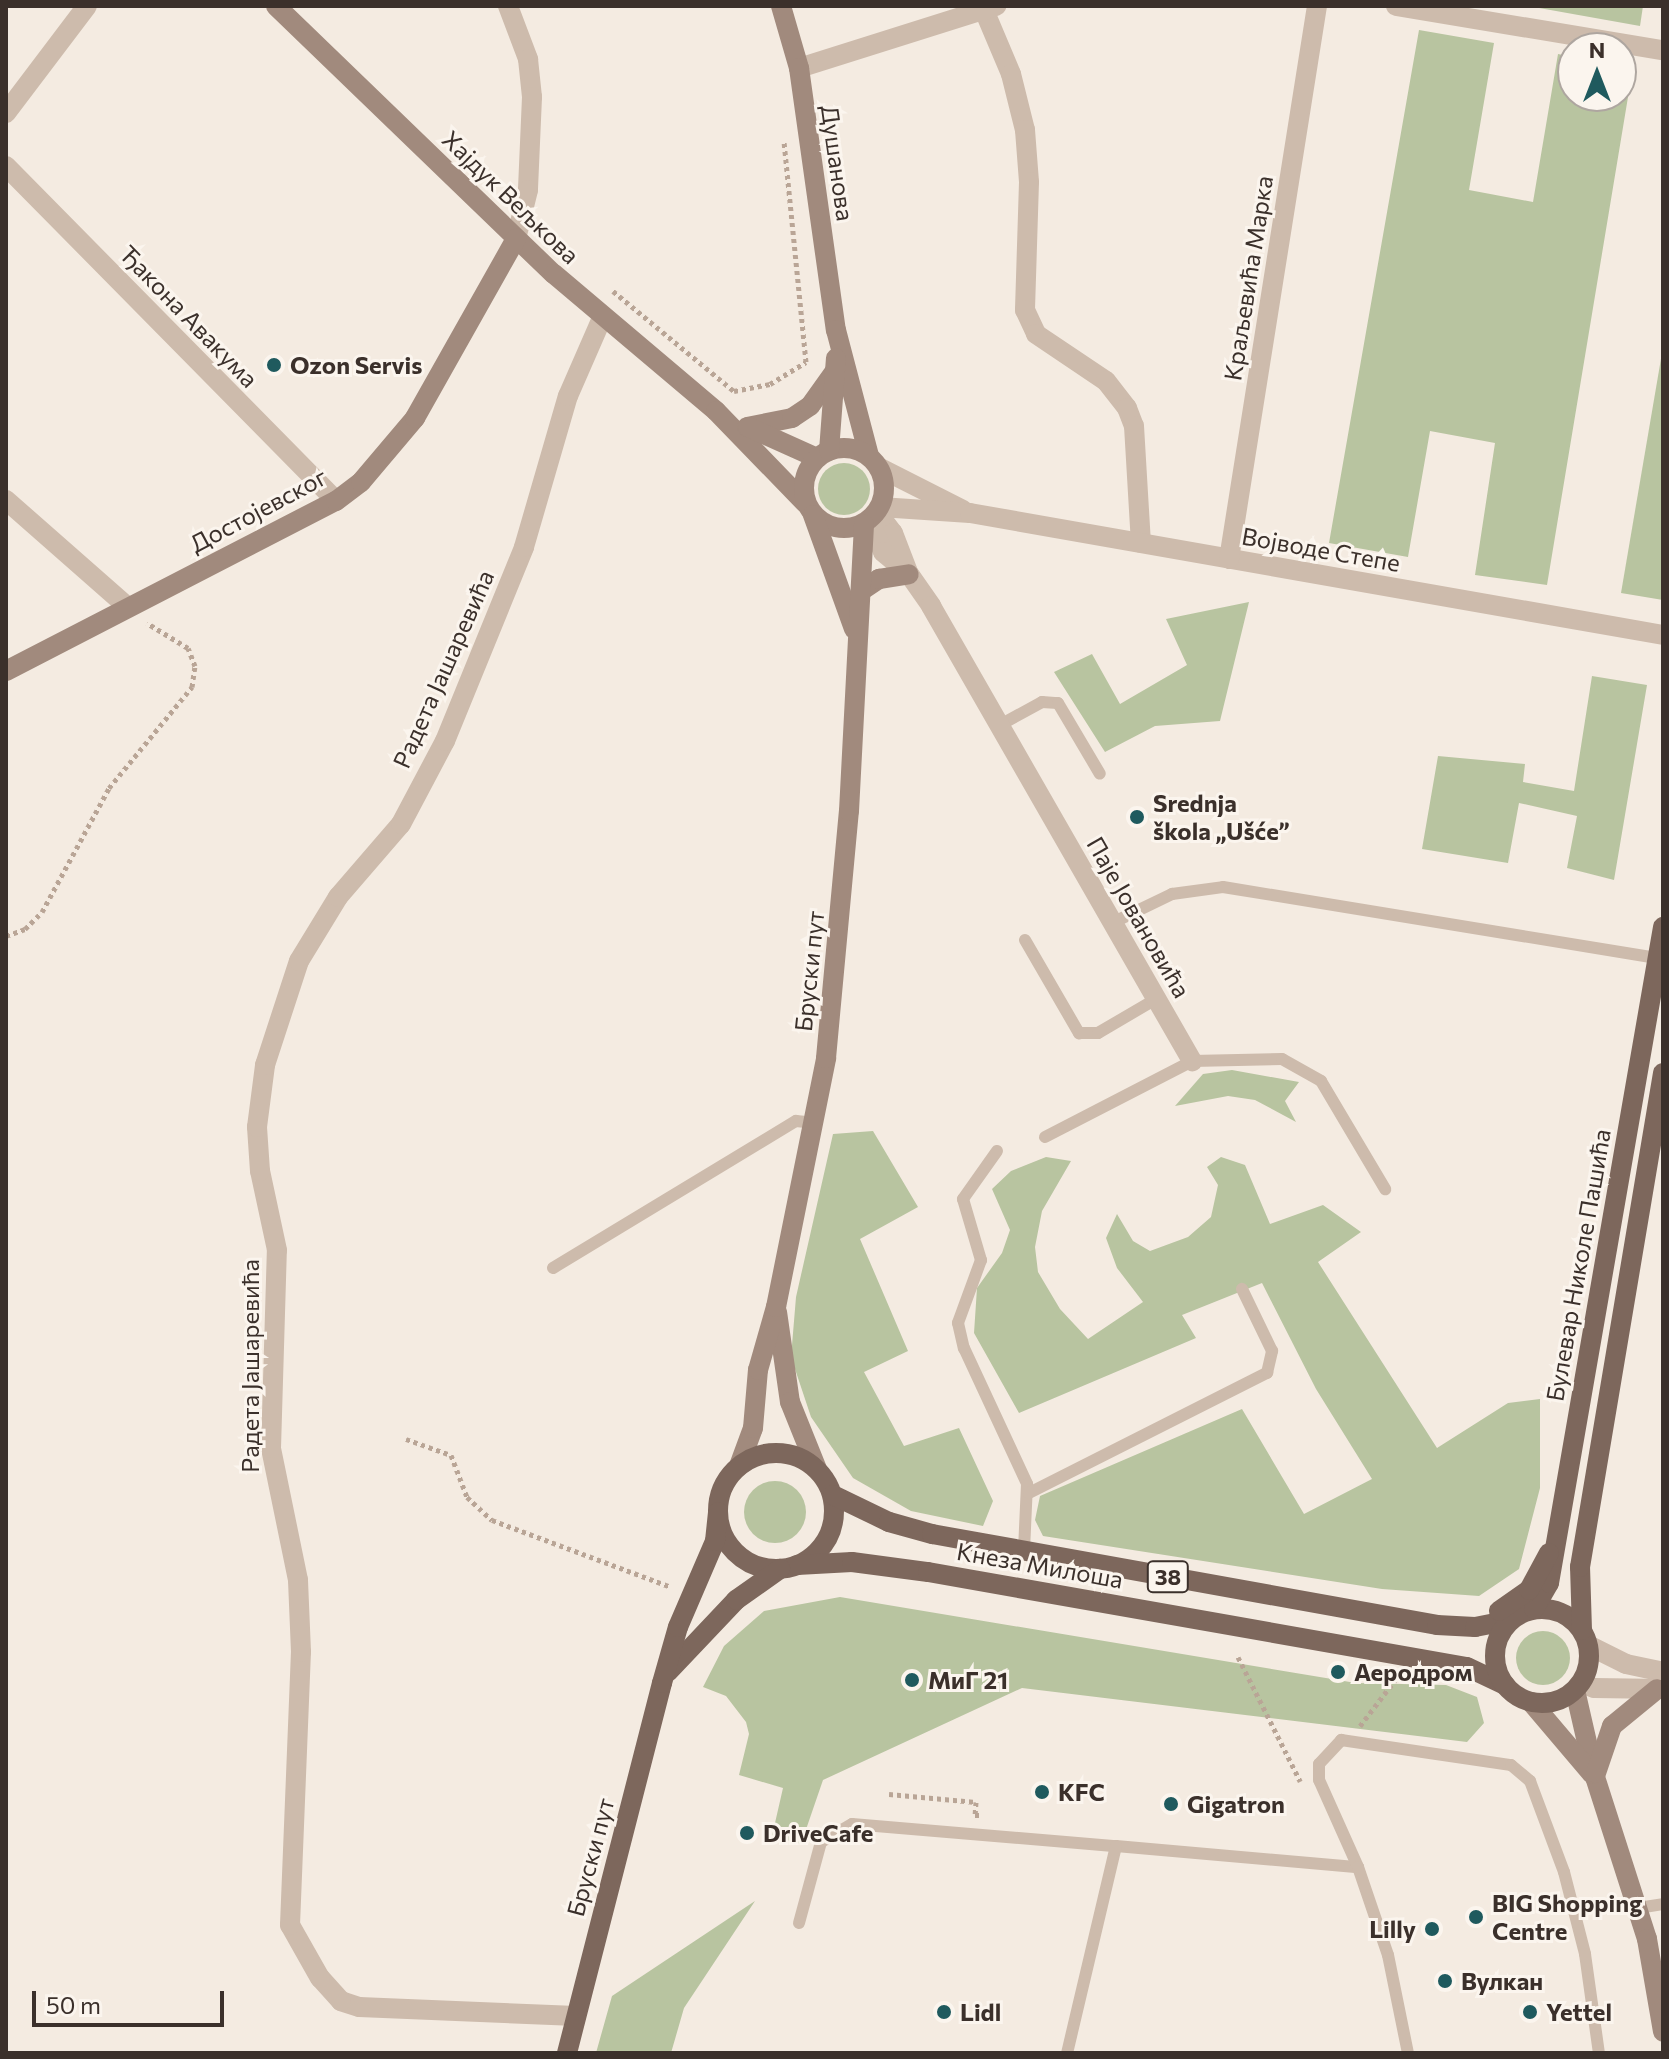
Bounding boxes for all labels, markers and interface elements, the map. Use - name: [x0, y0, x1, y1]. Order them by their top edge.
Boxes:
- north arrow: [1557, 32, 1637, 112]
- text: N: [1589, 36, 1605, 63]
- street label: Душанова: [816, 103, 860, 223]
- street label: Хајдук Вељкова: [437, 125, 585, 269]
- street label: Краљевића Марка: [1218, 173, 1278, 383]
- street label: Ђакона Авакума: [114, 239, 264, 393]
- place label: Ozon Servis: [290, 351, 422, 379]
- marker: Ozon Servis: [265, 356, 283, 374]
- street label: Достојевског: [185, 462, 331, 558]
- street label: Војводе Степе: [1240, 521, 1402, 577]
- street label: Радета Јашаревића: [386, 566, 500, 772]
- place label: Srednja škola „Ušće”: [1153, 789, 1290, 845]
- marker: Srednja škola „Ušće”: [1128, 808, 1146, 826]
- street label: Паје Јовановића: [1081, 831, 1197, 1003]
- street label: Бруски пут: [788, 909, 830, 1033]
- street label: Булевар Николе Пашића: [1540, 1127, 1616, 1403]
- street label: Радета Јашаревића: [236, 1259, 264, 1473]
- street label: Кнеза Милоша: [955, 1536, 1125, 1594]
- road number: 38: [1146, 1559, 1190, 1595]
- place label: Аеродром: [1354, 1658, 1473, 1686]
- marker: Аеродром: [1329, 1663, 1347, 1681]
- place label: МиГ 21: [928, 1666, 1008, 1694]
- marker: МиГ 21: [903, 1671, 921, 1689]
- place label: KFC: [1058, 1778, 1105, 1806]
- marker: KFC: [1033, 1783, 1051, 1801]
- place label: Gigatron: [1187, 1790, 1285, 1818]
- street label: Бруски пут: [560, 1795, 620, 1919]
- marker: Gigatron: [1162, 1795, 1180, 1813]
- place label: DriveCafe: [763, 1819, 873, 1847]
- marker: DriveCafe: [738, 1824, 756, 1842]
- place label: BIG Shopping Centre: [1492, 1889, 1642, 1945]
- marker: BIG Shopping Centre: [1467, 1908, 1485, 1926]
- place label: Lilly: [1369, 1915, 1416, 1943]
- marker: Lilly: [1423, 1920, 1441, 1938]
- place label: Вулкан: [1461, 1967, 1543, 1995]
- marker: Вулкан: [1436, 1972, 1454, 1990]
- scale bar: [36, 1975, 228, 2025]
- text: 50 m: [46, 1990, 101, 2019]
- place label: Lidl: [960, 1998, 1001, 2026]
- place label: Yettel: [1546, 1998, 1612, 2026]
- marker: Lidl: [935, 2003, 953, 2021]
- marker: Yettel: [1521, 2003, 1539, 2021]

